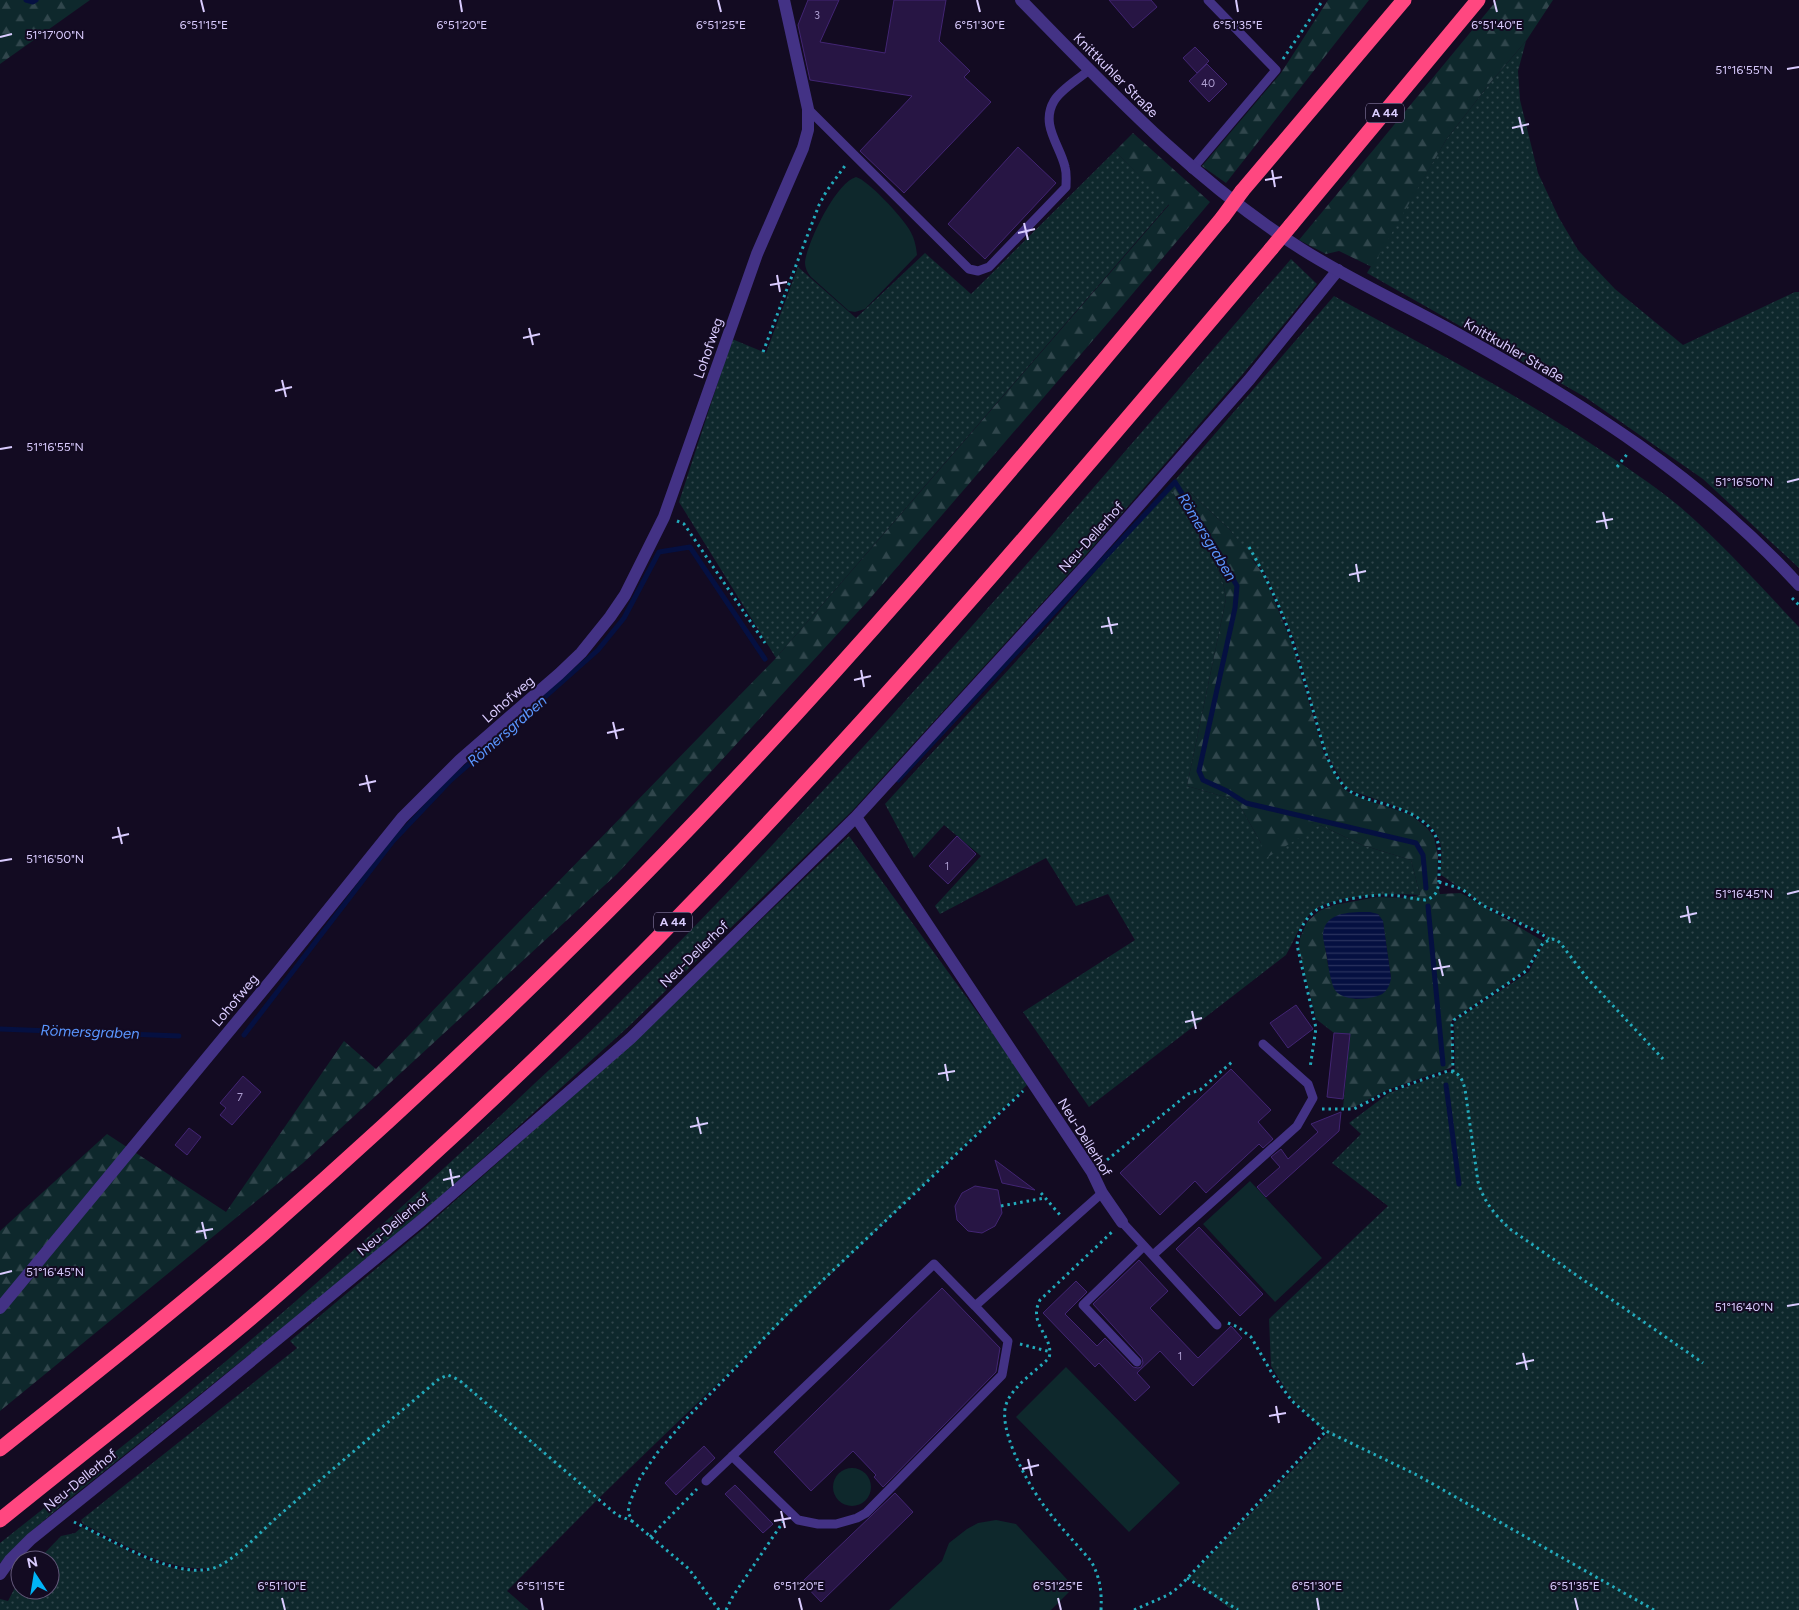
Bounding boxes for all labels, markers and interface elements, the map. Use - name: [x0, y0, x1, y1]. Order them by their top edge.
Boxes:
- house number: 3: [814, 9, 820, 22]
- text: 6°51'15"E: [180, 18, 228, 32]
- text: 6°51'20"E: [437, 18, 487, 32]
- text: 6°51'25"E: [696, 18, 746, 32]
- text: 6°51'30"E: [955, 18, 1005, 32]
- text: 6°51'35"E: [1213, 18, 1263, 32]
- text: 6°51'40"E: [1471, 18, 1523, 32]
- text: 51°17'00"N: [26, 28, 84, 42]
- street label: Knittkuhler Straße: [1070, 29, 1162, 121]
- text: 51°16'55"N: [1715, 63, 1773, 77]
- house number: 40: [1201, 77, 1215, 90]
- road number: A 44: [1366, 104, 1404, 122]
- street label: Knittkuhler Straße: [1461, 315, 1567, 386]
- street label: Lohofweg: [690, 316, 727, 381]
- text: 51°16'55"N: [26, 440, 84, 454]
- text: 51°16'50"N: [1715, 475, 1773, 489]
- water label: Römersgraben: [1174, 490, 1240, 584]
- street label: Neu-Dellerhof: [1055, 498, 1128, 576]
- street label: Lohofweg: [479, 672, 538, 727]
- water label: Römersgraben: [464, 692, 550, 770]
- text: 51°16'50"N: [26, 852, 84, 866]
- house number: 1: [945, 860, 949, 873]
- text: 51°16'45"N: [1715, 887, 1773, 901]
- road number: A 44: [654, 912, 692, 932]
- street label: Neu-Dellerhof: [656, 917, 733, 991]
- street label: Lohofweg: [209, 971, 262, 1030]
- water label: Römersgraben: [40, 1021, 140, 1043]
- house number: 7: [237, 1091, 243, 1104]
- street label: Neu-Dellerhof: [1054, 1095, 1116, 1180]
- street label: Neu-Dellerhof: [354, 1189, 434, 1260]
- text: 51°16'45"N: [26, 1265, 84, 1279]
- text: 51°16'40"N: [1715, 1300, 1773, 1314]
- house number: 1: [1178, 1350, 1182, 1363]
- street label: Neu-Dellerhof: [40, 1445, 121, 1515]
- north arrow: [10, 1550, 60, 1600]
- text: N: [25, 1553, 39, 1572]
- text: 6°51'10"E: [257, 1579, 307, 1593]
- text: 6°51'15"E: [517, 1579, 565, 1593]
- text: 6°51'20"E: [774, 1579, 824, 1593]
- text: 6°51'25"E: [1033, 1579, 1083, 1593]
- text: 6°51'30"E: [1292, 1579, 1342, 1593]
- text: 6°51'35"E: [1550, 1579, 1600, 1593]

